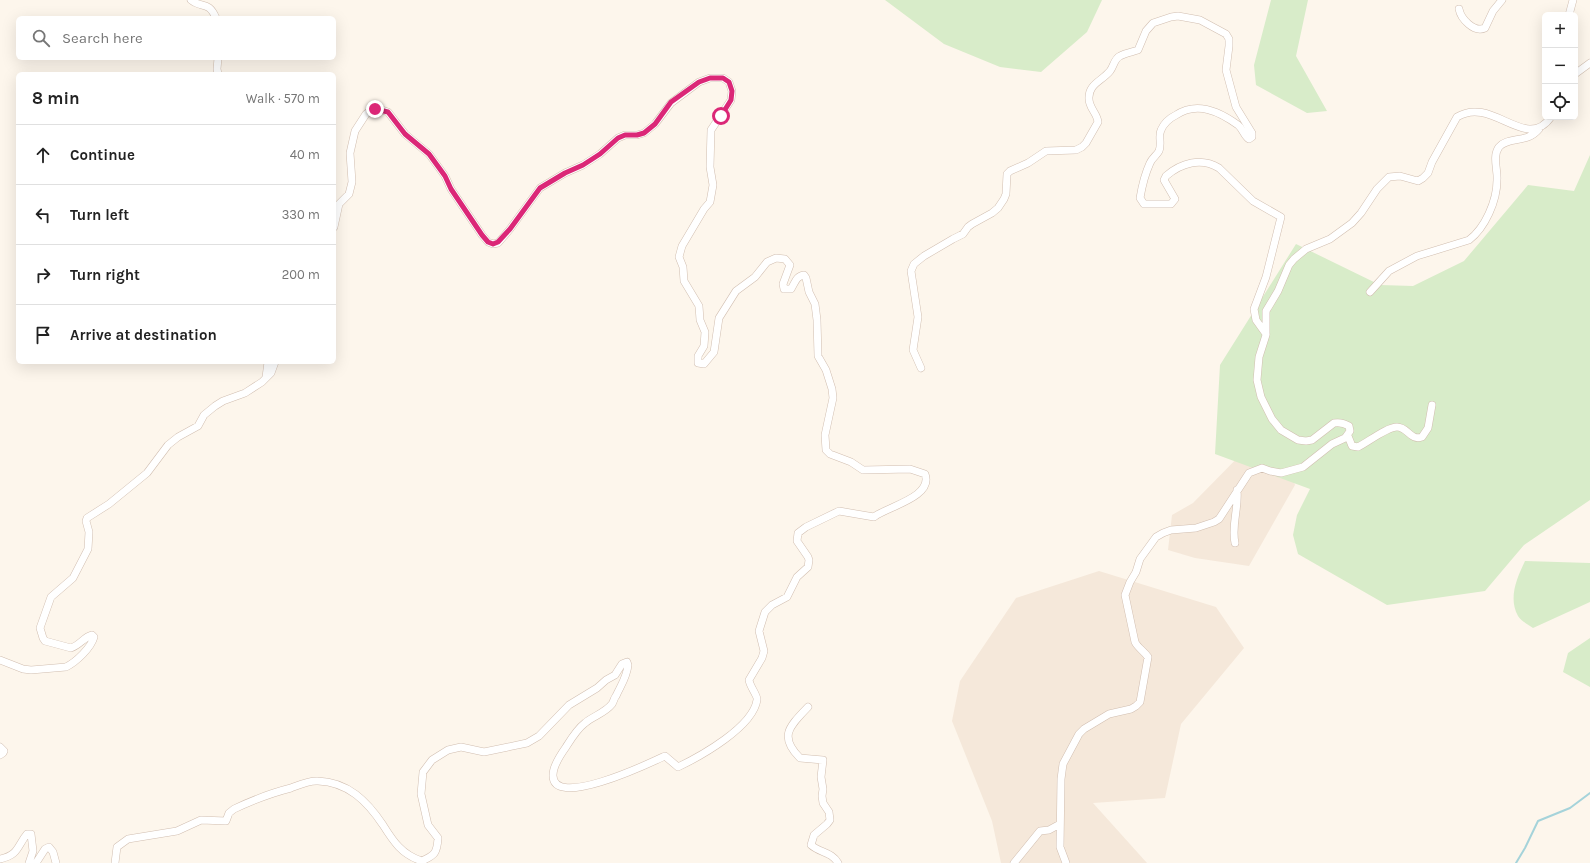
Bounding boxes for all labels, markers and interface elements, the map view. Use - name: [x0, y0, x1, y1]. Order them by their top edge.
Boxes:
- map controls: [1542, 12, 1578, 120]
- button: +: [1542, 12, 1578, 48]
- search box: [16, 16, 336, 60]
- icon: search: [30, 27, 52, 49]
- text: Search here: [62, 29, 143, 47]
- button: −: [1542, 48, 1578, 84]
- button: locate: [1542, 84, 1578, 120]
- text: 8 min: [32, 88, 80, 108]
- text: Walk · 570 m: [246, 91, 320, 106]
- route end: [366, 100, 384, 118]
- route start: [712, 107, 730, 125]
- icon: ahead: [32, 144, 54, 166]
- text: Continue: [70, 146, 135, 164]
- text: 40 m: [290, 147, 320, 162]
- icon: left: [32, 204, 54, 226]
- text: Turn left: [70, 206, 129, 224]
- text: 330 m: [282, 207, 320, 222]
- icon: right: [32, 264, 54, 286]
- text: Turn right: [70, 266, 140, 284]
- text: 200 m: [282, 267, 320, 282]
- icon: arrive: [32, 324, 54, 346]
- text: Arrive at destination: [70, 326, 217, 344]

